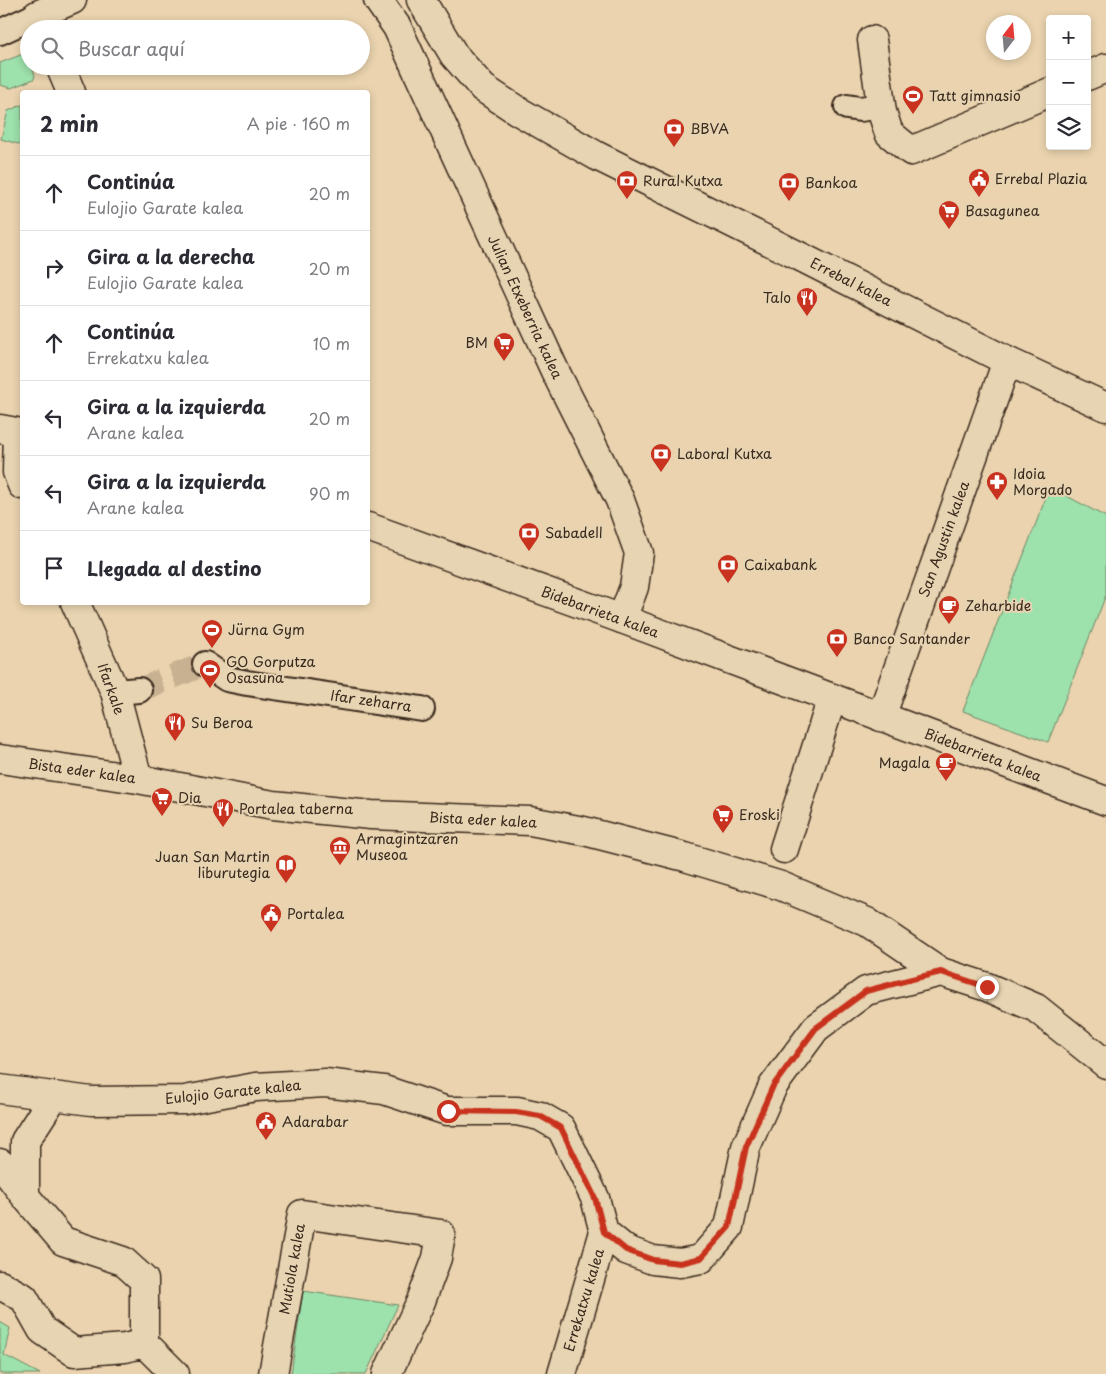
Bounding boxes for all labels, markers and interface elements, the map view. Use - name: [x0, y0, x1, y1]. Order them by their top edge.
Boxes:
- north arrow: [986, 15, 1031, 60]
- map controls: [1046, 15, 1091, 150]
- button: +: [1046, 15, 1091, 60]
- search box: [20, 20, 370, 75]
- icon: search: [38, 34, 66, 62]
- text: Buscar aquí: [78, 34, 185, 62]
- button: −: [1046, 60, 1091, 105]
- sports icon: Tatt gimnasio: [901, 84, 925, 115]
- place label: Tatt gimnasio: [929, 85, 1021, 106]
- button: layers: [1046, 105, 1091, 150]
- text: 2 min: [40, 107, 99, 139]
- text: A pie · 160 m: [247, 111, 350, 135]
- bank icon: BBVA: [662, 117, 686, 148]
- place label: BBVA: [690, 118, 729, 139]
- text: Continúa: [87, 167, 175, 195]
- public building icon: Errebal Plazia: [967, 167, 991, 198]
- place label: Errebal Plazia: [995, 168, 1088, 189]
- bank icon: Rural Kutxa: [615, 169, 639, 200]
- place label: Rural Kutxa: [643, 170, 723, 191]
- bank icon: Bankoa: [777, 171, 801, 202]
- place label: Bankoa: [805, 172, 857, 193]
- icon: ahead: [40, 179, 68, 207]
- text: 20 m: [309, 181, 350, 205]
- text: Eulojio Garate kalea: [87, 195, 243, 219]
- supermarket icon: Basagunea: [937, 199, 961, 230]
- place label: Basagunea: [965, 200, 1040, 221]
- street label: Julian Etxeberria kalea: [483, 231, 568, 383]
- text: Gira a la derecha: [87, 242, 255, 270]
- street label: Errebal kalea: [807, 252, 897, 312]
- icon: right: [40, 254, 68, 282]
- text: 20 m: [309, 256, 350, 280]
- text: Eulojio Garate kalea: [87, 270, 243, 294]
- restaurant icon: Talo: [795, 286, 819, 317]
- place label: Talo: [763, 287, 791, 308]
- text: Continúa: [87, 317, 175, 345]
- icon: ahead: [40, 329, 68, 357]
- text: 10 m: [313, 331, 350, 355]
- supermarket icon: BM: [492, 331, 516, 362]
- place label: BM: [466, 332, 488, 353]
- text: Errekatxu kalea: [87, 345, 209, 369]
- text: Gira a la izquierda: [87, 392, 266, 420]
- icon: left: [40, 404, 68, 432]
- text: 20 m: [309, 406, 350, 430]
- text: Arane kalea: [87, 420, 184, 444]
- bank icon: Laboral Kutxa: [649, 442, 673, 473]
- place label: Laboral Kutxa: [677, 443, 772, 464]
- place label: Idoia Morgado: [1013, 463, 1072, 500]
- text: Gira a la izquierda: [87, 467, 266, 495]
- pharmacy icon: Idoia Morgado: [985, 470, 1009, 501]
- street label: San Agustin kalea: [913, 477, 975, 600]
- icon: left: [40, 479, 68, 507]
- text: 90 m: [309, 481, 350, 505]
- text: Arane kalea: [87, 495, 184, 519]
- bank icon: Sabadell: [517, 521, 541, 552]
- place label: Sabadell: [545, 522, 603, 543]
- bank icon: Caixabank: [716, 553, 740, 584]
- icon: arrive: [40, 554, 68, 582]
- text: Llegada al destino: [87, 554, 261, 582]
- place label: Caixabank: [744, 554, 817, 575]
- street label: Bidebarrieta kalea: [538, 580, 662, 643]
- cafe icon: Zeharbide: [937, 594, 961, 625]
- place label: Zeharbide: [965, 595, 1031, 616]
- sports icon: Jürna Gym: [200, 618, 224, 649]
- place label: Jürna Gym: [228, 619, 305, 640]
- bank icon: Banco Santander: [825, 627, 849, 658]
- place label: Banco Santander: [853, 628, 971, 649]
- place label: GO Gorputza Osasuna: [226, 651, 316, 688]
- sports icon: GO Gorputza Osasuna: [198, 658, 222, 689]
- street label: Ifarkale: [92, 660, 131, 718]
- street label: Ifar zeharra: [329, 684, 413, 717]
- restaurant icon: Su Beroa: [163, 711, 187, 742]
- place label: Su Beroa: [191, 712, 253, 733]
- street label: Bidebarrieta kalea: [922, 723, 1045, 787]
- cafe icon: Magala: [934, 751, 958, 782]
- place label: Magala: [879, 752, 930, 773]
- street label: Bista eder kalea: [27, 753, 137, 788]
- supermarket icon: Dia: [150, 786, 174, 817]
- place label: Dia: [178, 787, 202, 808]
- restaurant icon: Portalea taberna: [211, 797, 235, 828]
- place label: Portalea taberna: [239, 798, 353, 819]
- supermarket icon: Eroski: [711, 803, 735, 834]
- place label: Eroski: [739, 804, 780, 825]
- street label: Bista eder kalea: [429, 806, 538, 833]
- place label: Armagintzaren Museoa: [356, 828, 458, 865]
- museum icon: Armagintzaren Museoa: [328, 835, 352, 866]
- place label: Juan San Martin liburutegia: [155, 846, 270, 883]
- library icon: Juan San Martin liburutegia: [274, 853, 298, 884]
- public building icon: Portalea: [259, 902, 283, 933]
- place label: Portalea: [287, 903, 344, 924]
- route end: [976, 976, 999, 999]
- street label: Eulojio Garate kalea: [164, 1074, 302, 1109]
- route start: [437, 1100, 460, 1123]
- public building icon: Adarabar: [254, 1110, 278, 1141]
- place label: Adarabar: [282, 1111, 349, 1132]
- street label: Mutiola kalea: [273, 1222, 310, 1316]
- street label: Errekatxu kalea: [558, 1246, 609, 1354]

